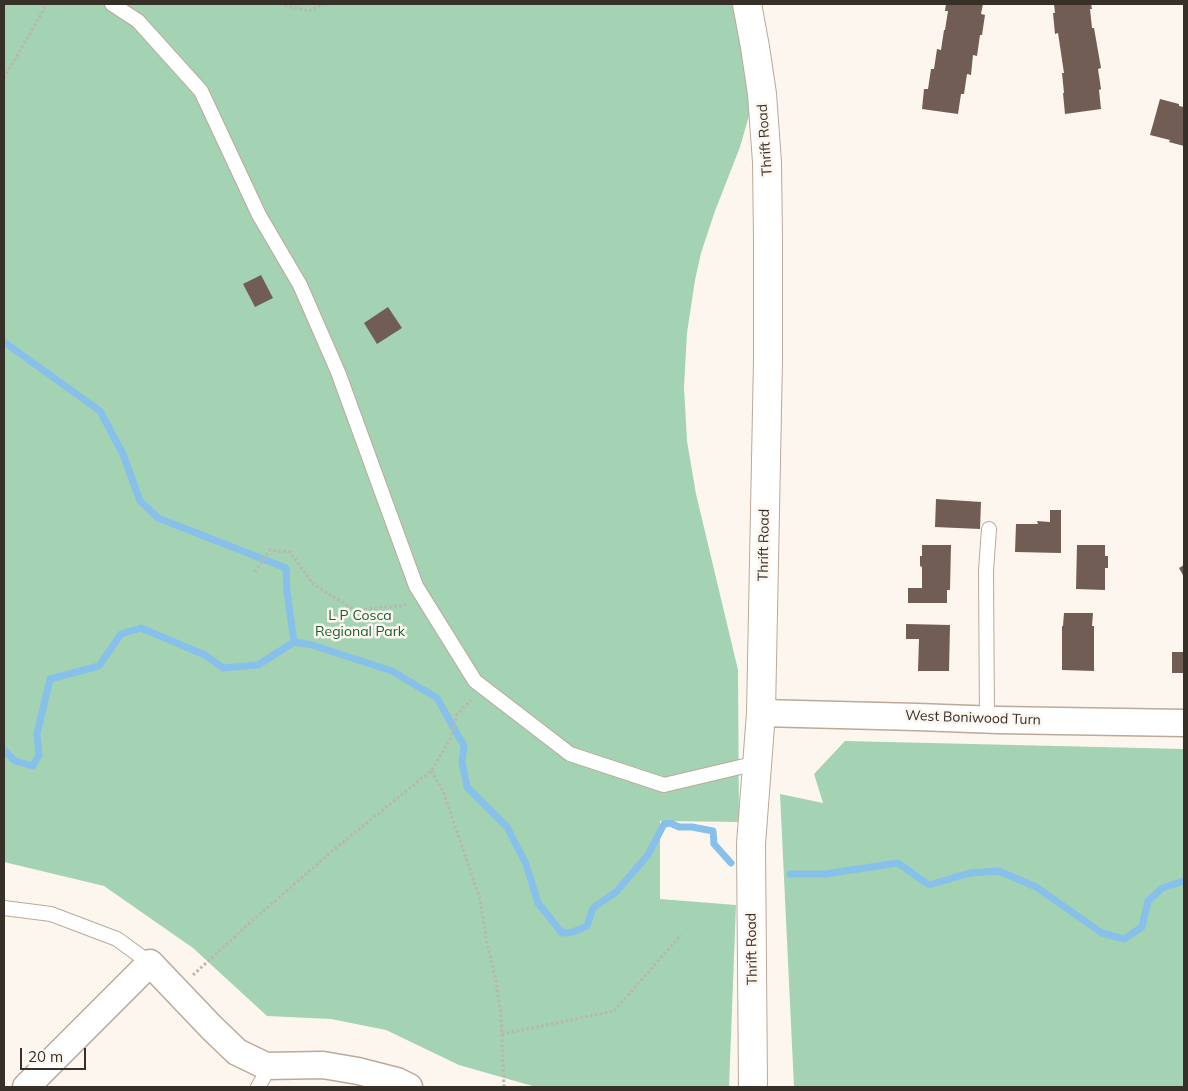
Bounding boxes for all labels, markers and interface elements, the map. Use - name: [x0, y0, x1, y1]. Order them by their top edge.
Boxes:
- street label: Thrift Road: [754, 103, 776, 177]
- street label: Thrift Road: [755, 509, 773, 581]
- park label: L P Cosca Regional Park: [315, 608, 405, 640]
- street label: West Boniwood Turn: [905, 707, 1041, 729]
- street label: Thrift Road: [743, 913, 761, 985]
- scale bar: [22, 1038, 89, 1070]
- text: 20 m: [28, 1047, 63, 1066]

